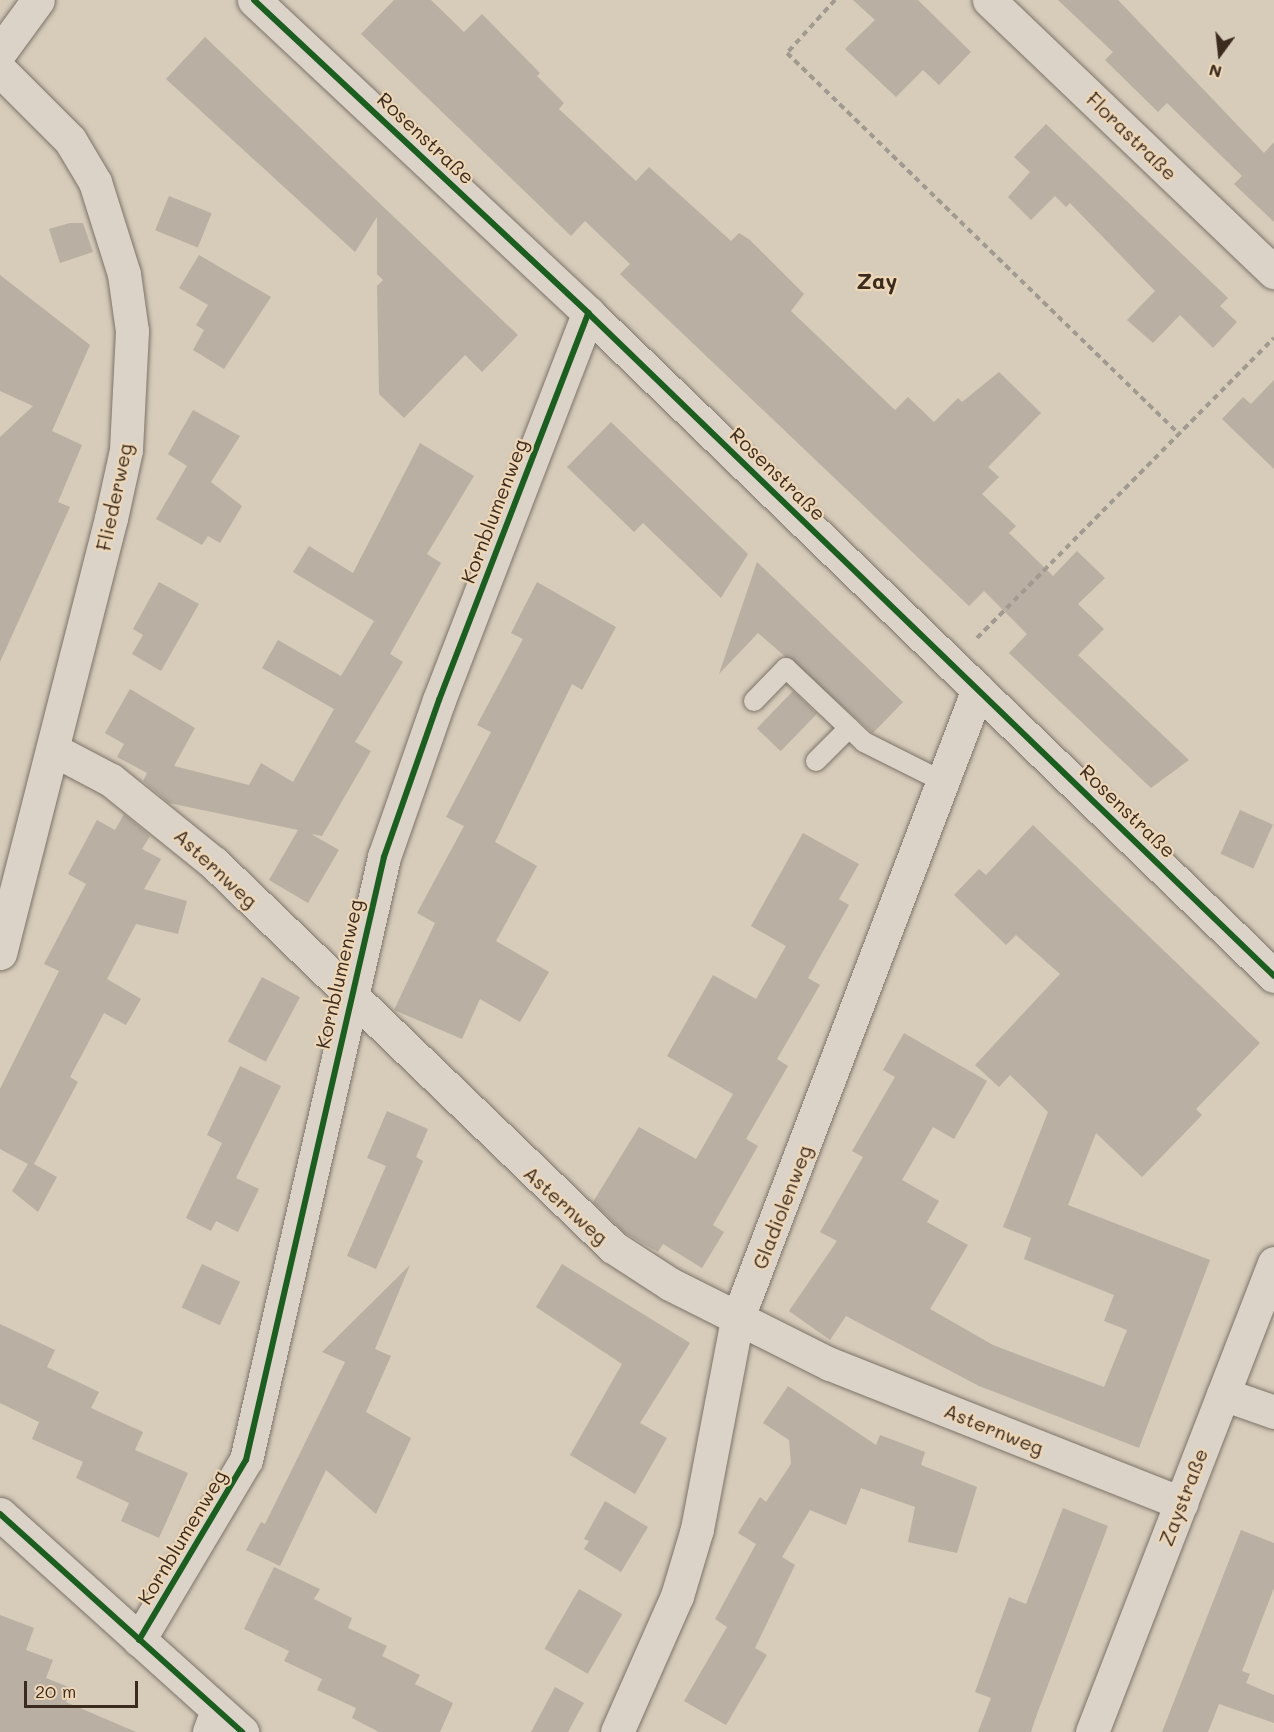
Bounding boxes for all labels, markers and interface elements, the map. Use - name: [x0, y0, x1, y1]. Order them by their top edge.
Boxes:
- north arrow: [1190, 24, 1250, 84]
- text: N: [1207, 60, 1224, 84]
- street label: Rosenstraße: [372, 87, 480, 189]
- street label: Florastraße: [1082, 87, 1182, 185]
- district label: Zay: [856, 268, 898, 294]
- street label: Rosenstraße: [725, 422, 831, 526]
- street label: Kornblumenweg: [455, 435, 533, 587]
- street label: Fliederweg: [91, 441, 137, 553]
- street label: Rosenstraße: [1075, 759, 1181, 863]
- street label: Asternweg: [169, 823, 263, 913]
- street label: Kornblumenweg: [310, 897, 368, 1051]
- street label: Gladiolenweg: [747, 1142, 817, 1272]
- street label: Asternweg: [519, 1161, 613, 1249]
- street label: Asternweg: [941, 1398, 1047, 1460]
- street label: Zaystraße: [1153, 1445, 1213, 1549]
- street label: Kornblumenweg: [132, 1465, 232, 1609]
- scale bar: [27, 1669, 141, 1707]
- text: 20 m: [35, 1679, 76, 1703]

